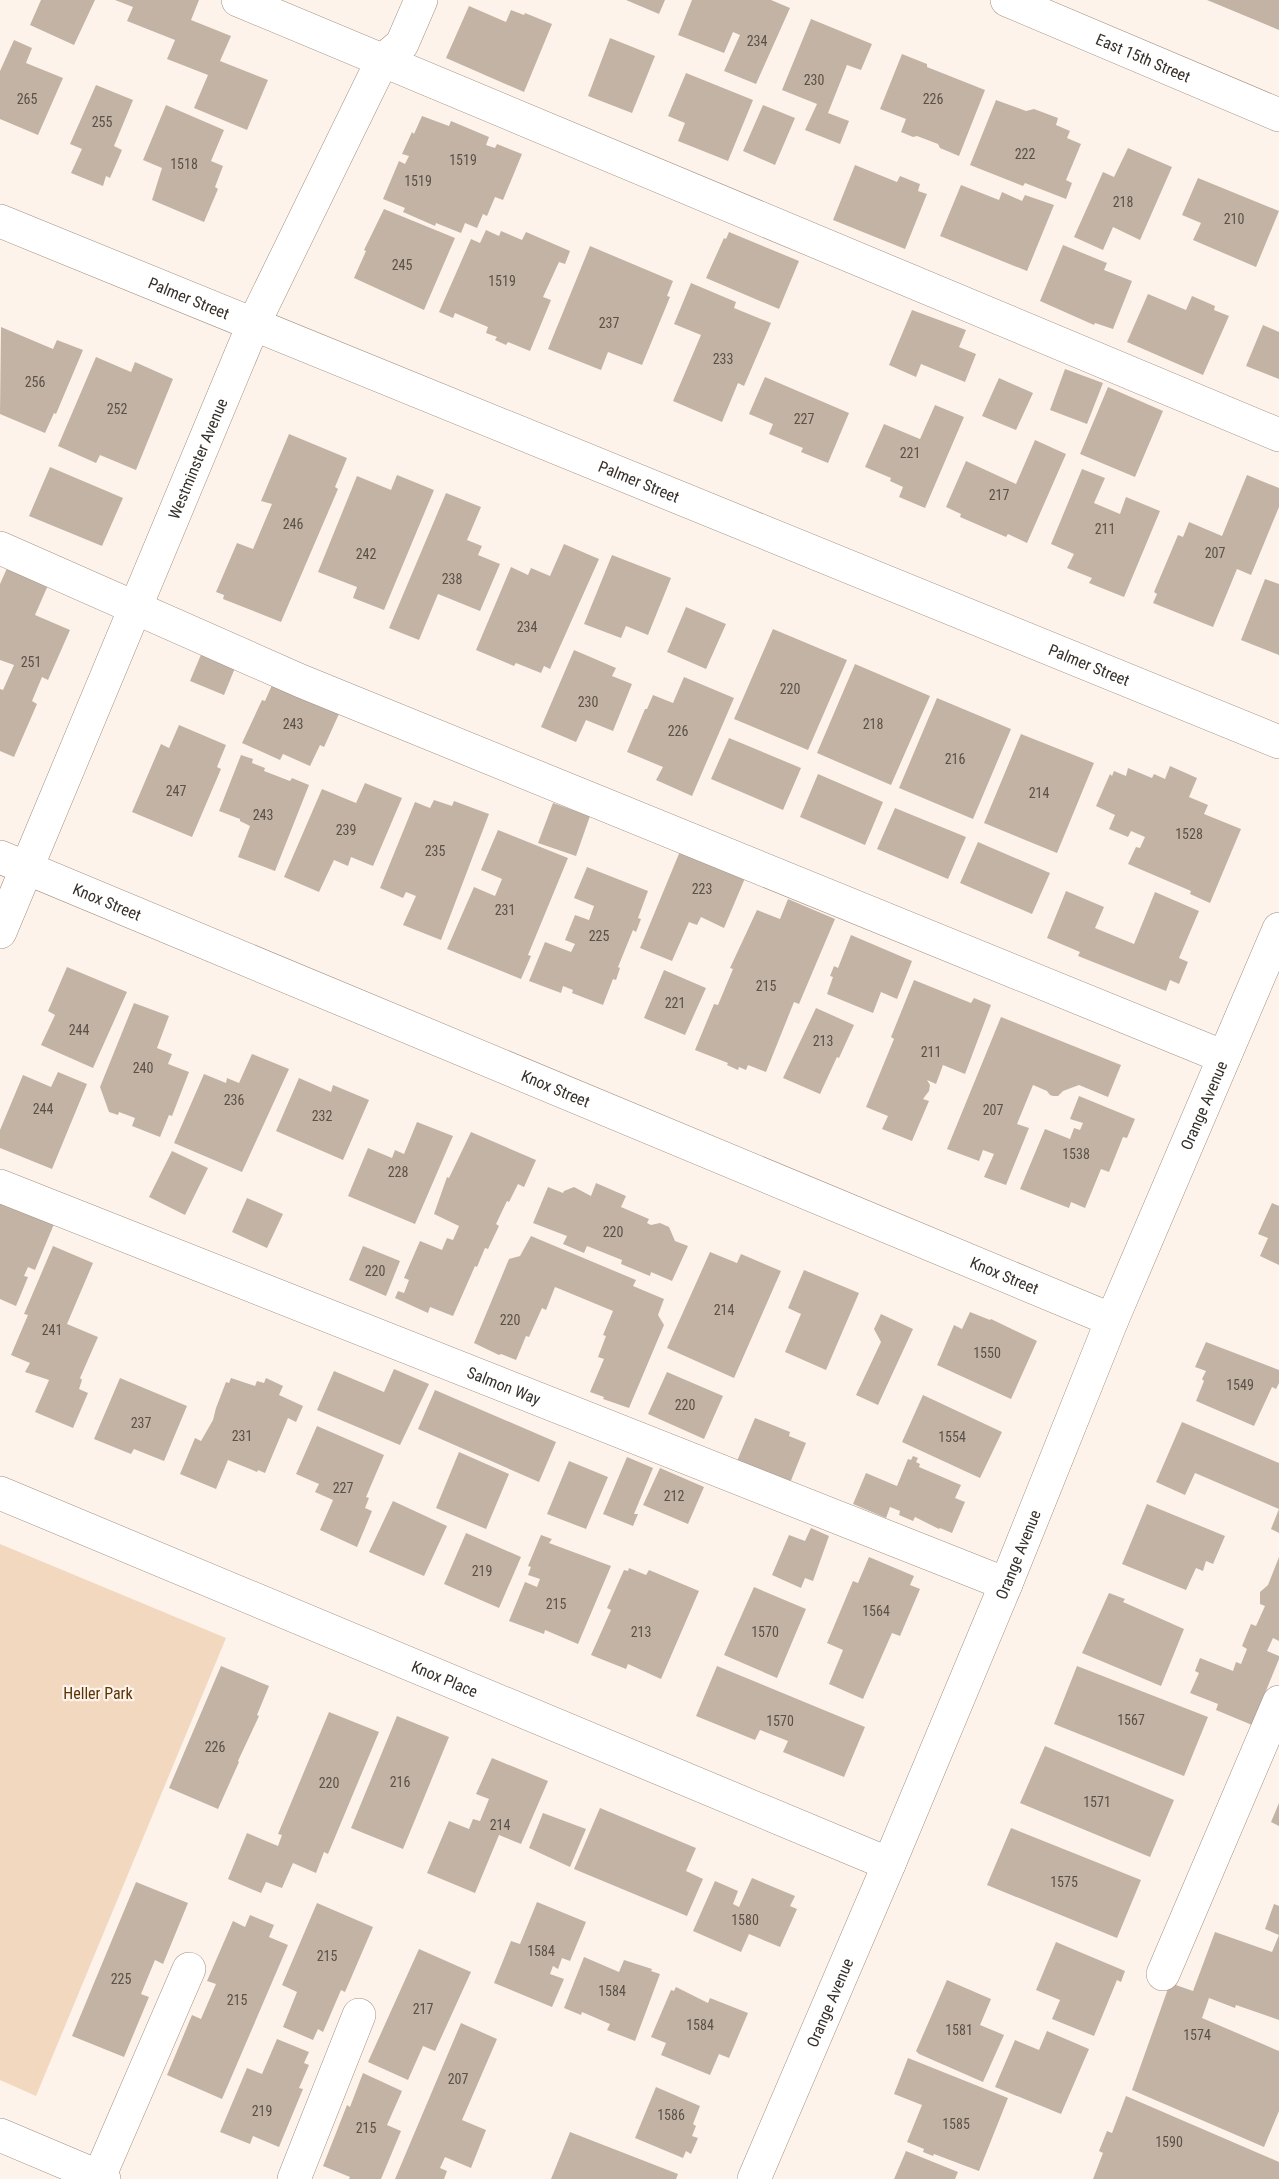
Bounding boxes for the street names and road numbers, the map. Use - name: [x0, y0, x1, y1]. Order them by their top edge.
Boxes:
- street label: East 15th Street: [1093, 30, 1193, 87]
- street label: Palmer Street: [145, 273, 232, 323]
- street label: Westminster Avenue: [164, 395, 232, 522]
- street label: Palmer Street: [596, 457, 682, 507]
- street label: Palmer Street: [1046, 640, 1132, 690]
- street label: Knox Street: [70, 879, 144, 925]
- street label: Orange Avenue: [1177, 1058, 1231, 1153]
- street label: Knox Street: [519, 1066, 593, 1112]
- street label: Knox Street: [967, 1253, 1042, 1298]
- street label: Salmon Way: [464, 1363, 544, 1409]
- street label: Orange Avenue: [992, 1507, 1045, 1602]
- street label: Knox Place: [409, 1657, 481, 1701]
- street label: Orange Avenue: [803, 1955, 857, 2050]

